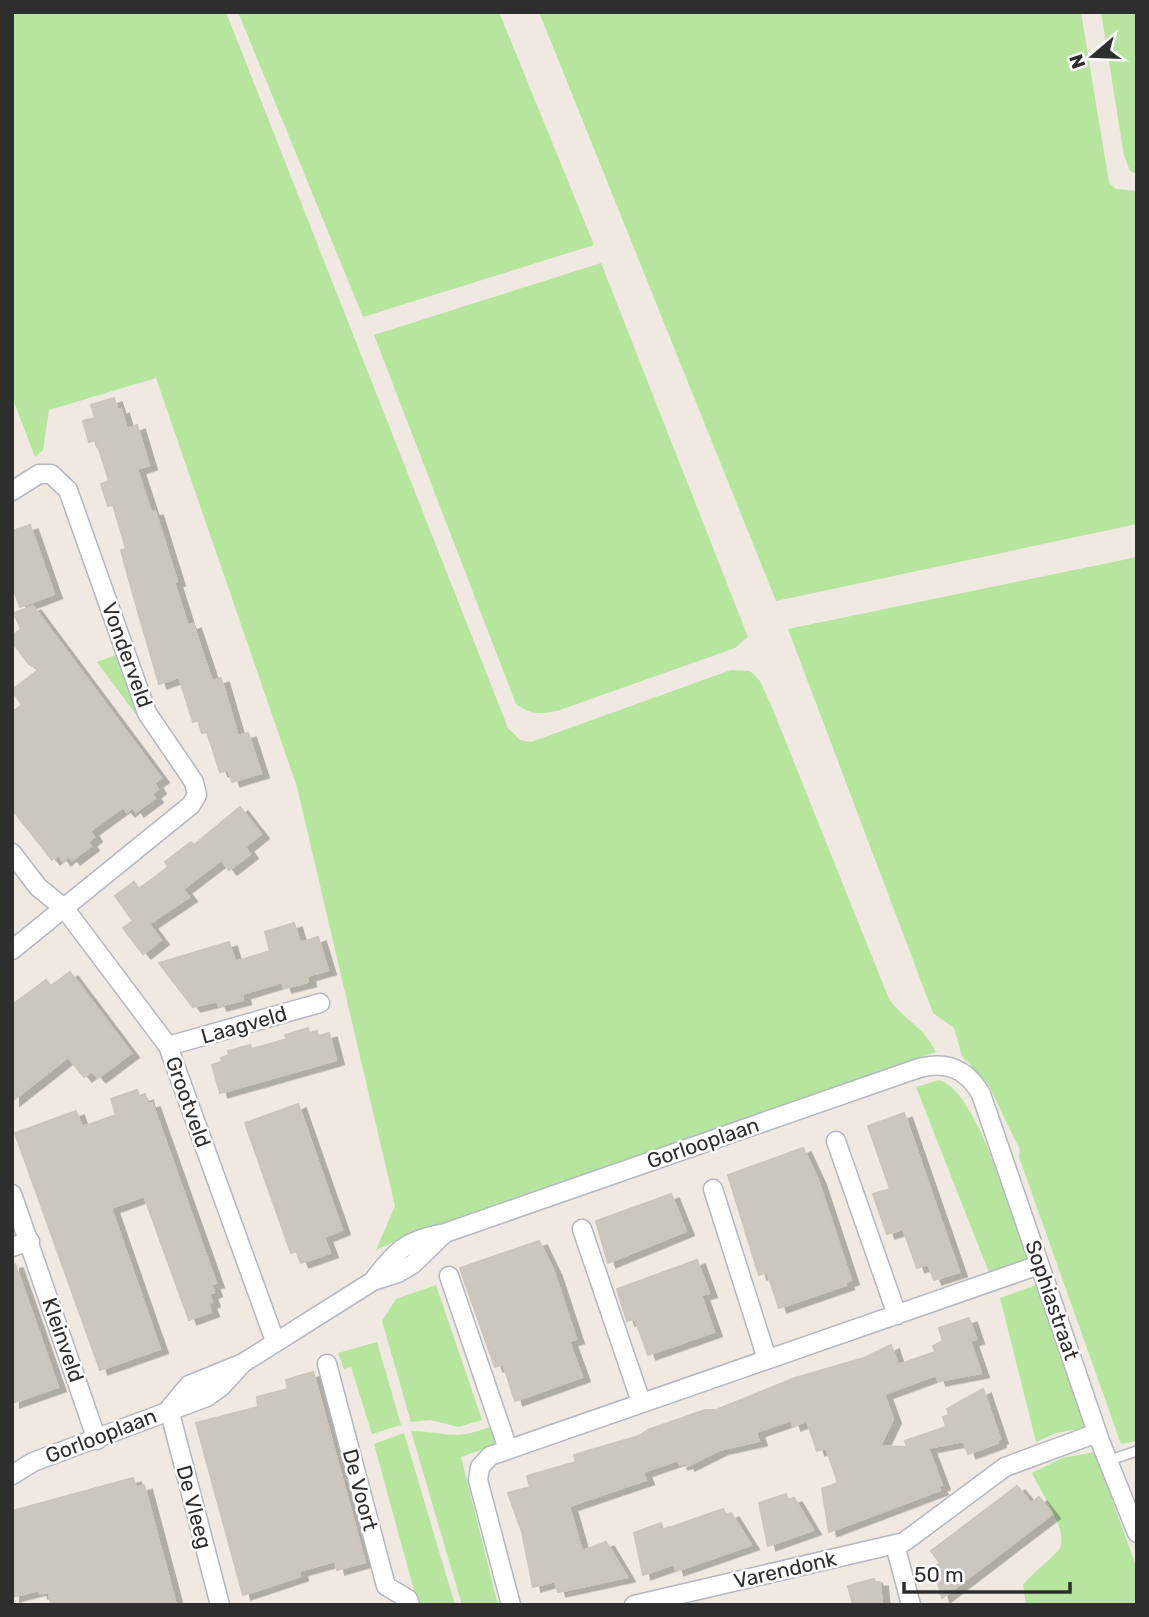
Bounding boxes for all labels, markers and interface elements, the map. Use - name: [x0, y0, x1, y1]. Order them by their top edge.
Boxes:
- north arrow: [1058, 21, 1128, 91]
- text: N: [1064, 51, 1090, 72]
- street label: Vonderveld: [97, 599, 158, 711]
- street label: Laagveld: [198, 1000, 290, 1049]
- street label: Grootveld: [160, 1053, 216, 1151]
- street label: Gorlooplaan: [643, 1112, 762, 1173]
- street label: Sophiastraat: [1020, 1237, 1085, 1363]
- street label: Kleinveld: [37, 1294, 90, 1385]
- street label: Gorlooplaan: [42, 1403, 160, 1468]
- street label: De Voort: [338, 1446, 383, 1534]
- street label: De Vleeg: [171, 1462, 218, 1552]
- street label: Varendonk: [731, 1546, 839, 1593]
- scale bar: [904, 1550, 1070, 1594]
- text: 50 m: [914, 1562, 964, 1587]

